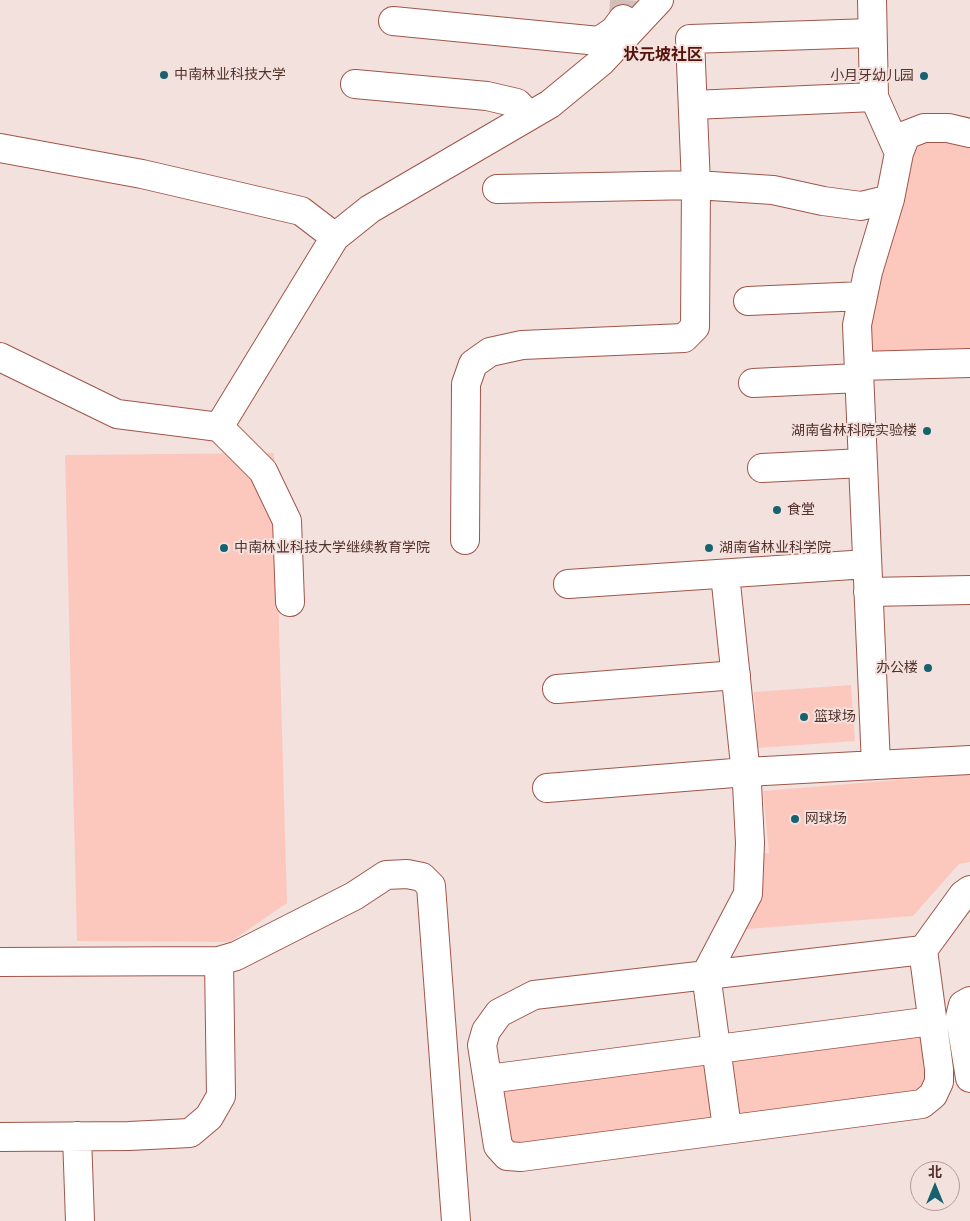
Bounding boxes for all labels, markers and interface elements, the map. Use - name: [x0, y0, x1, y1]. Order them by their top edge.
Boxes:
- district label: 状元坡社区: [623, 46, 703, 66]
- place label: 中南林业科技大学: [174, 67, 286, 83]
- place label: 小月牙幼儿园: [830, 68, 914, 84]
- marker: 中南林业科技大学: [158, 69, 170, 81]
- marker: 小月牙幼儿园: [918, 70, 930, 82]
- place label: 湖南省林科院实验楼: [791, 423, 917, 439]
- marker: 湖南省林科院实验楼: [921, 425, 933, 437]
- place label: 食堂: [787, 502, 815, 518]
- marker: 食堂: [771, 504, 783, 516]
- place label: 中南林业科技大学继续教育学院: [234, 540, 430, 556]
- place label: 湖南省林业科学院: [719, 540, 831, 556]
- marker: 中南林业科技大学继续教育学院: [218, 542, 230, 554]
- marker: 湖南省林业科学院: [703, 542, 715, 554]
- place label: 办公楼: [876, 660, 918, 676]
- marker: 办公楼: [922, 662, 934, 674]
- place label: 篮球场: [814, 709, 856, 725]
- marker: 篮球场: [798, 711, 810, 723]
- place label: 网球场: [805, 811, 847, 827]
- marker: 网球场: [789, 813, 801, 825]
- north arrow: [910, 1161, 960, 1211]
- text: 北: [928, 1162, 942, 1181]

